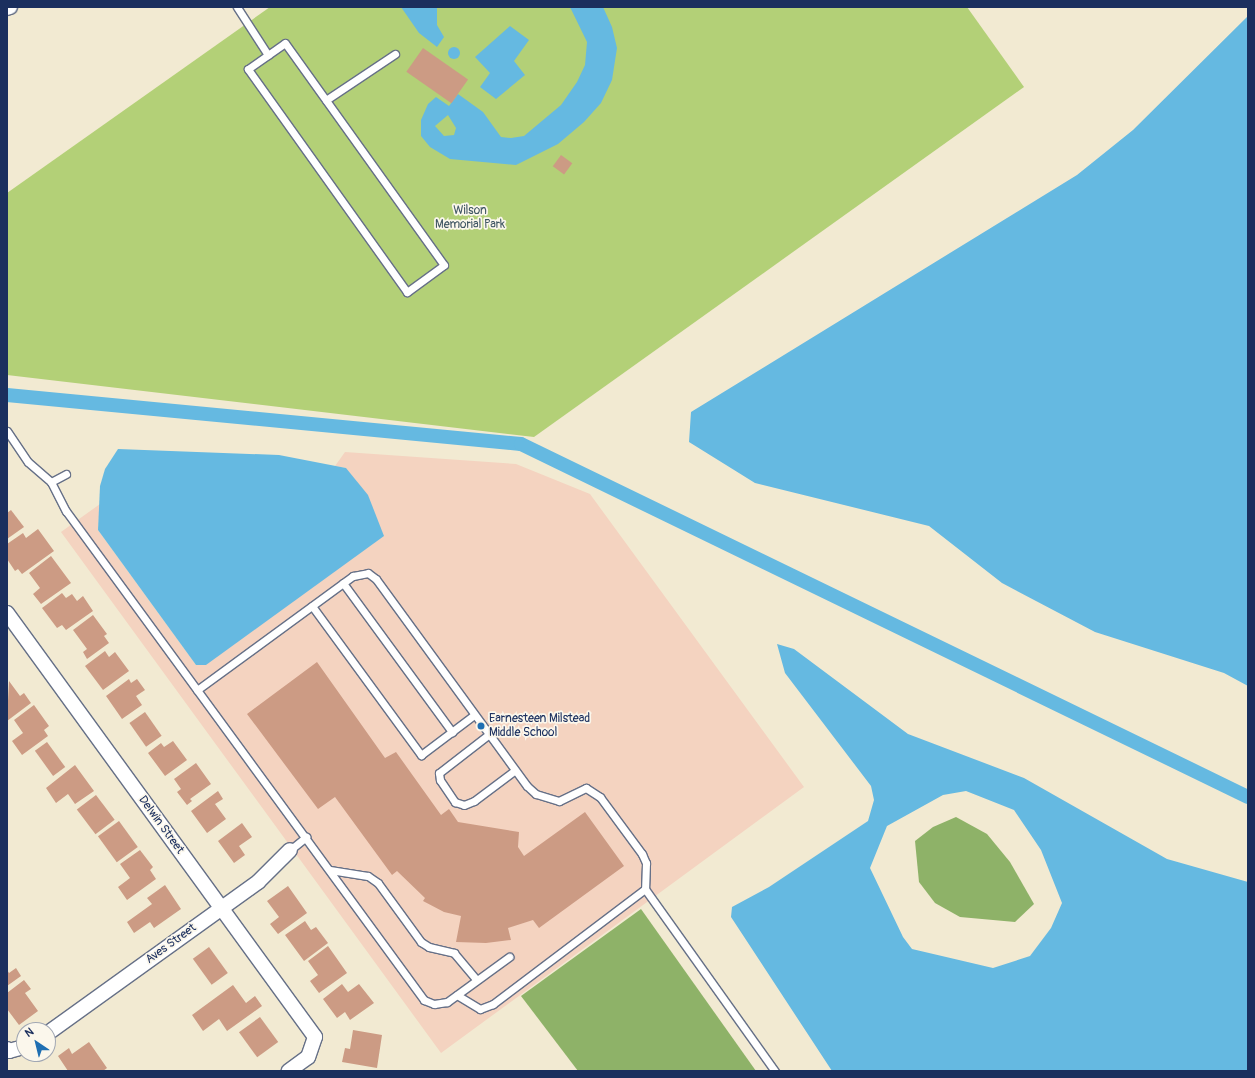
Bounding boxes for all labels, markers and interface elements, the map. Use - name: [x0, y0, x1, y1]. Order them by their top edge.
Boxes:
- park label: Wilson Memorial Park: [435, 204, 505, 232]
- place label: Earnesteen Milstead Middle School: [489, 712, 590, 740]
- marker: Earnesteen Milstead Middle School: [476, 721, 486, 731]
- street label: Delwin Street: [135, 793, 187, 857]
- street label: Aves Street: [143, 921, 199, 967]
- north arrow: [16, 1022, 56, 1062]
- text: N: [23, 1025, 36, 1040]

